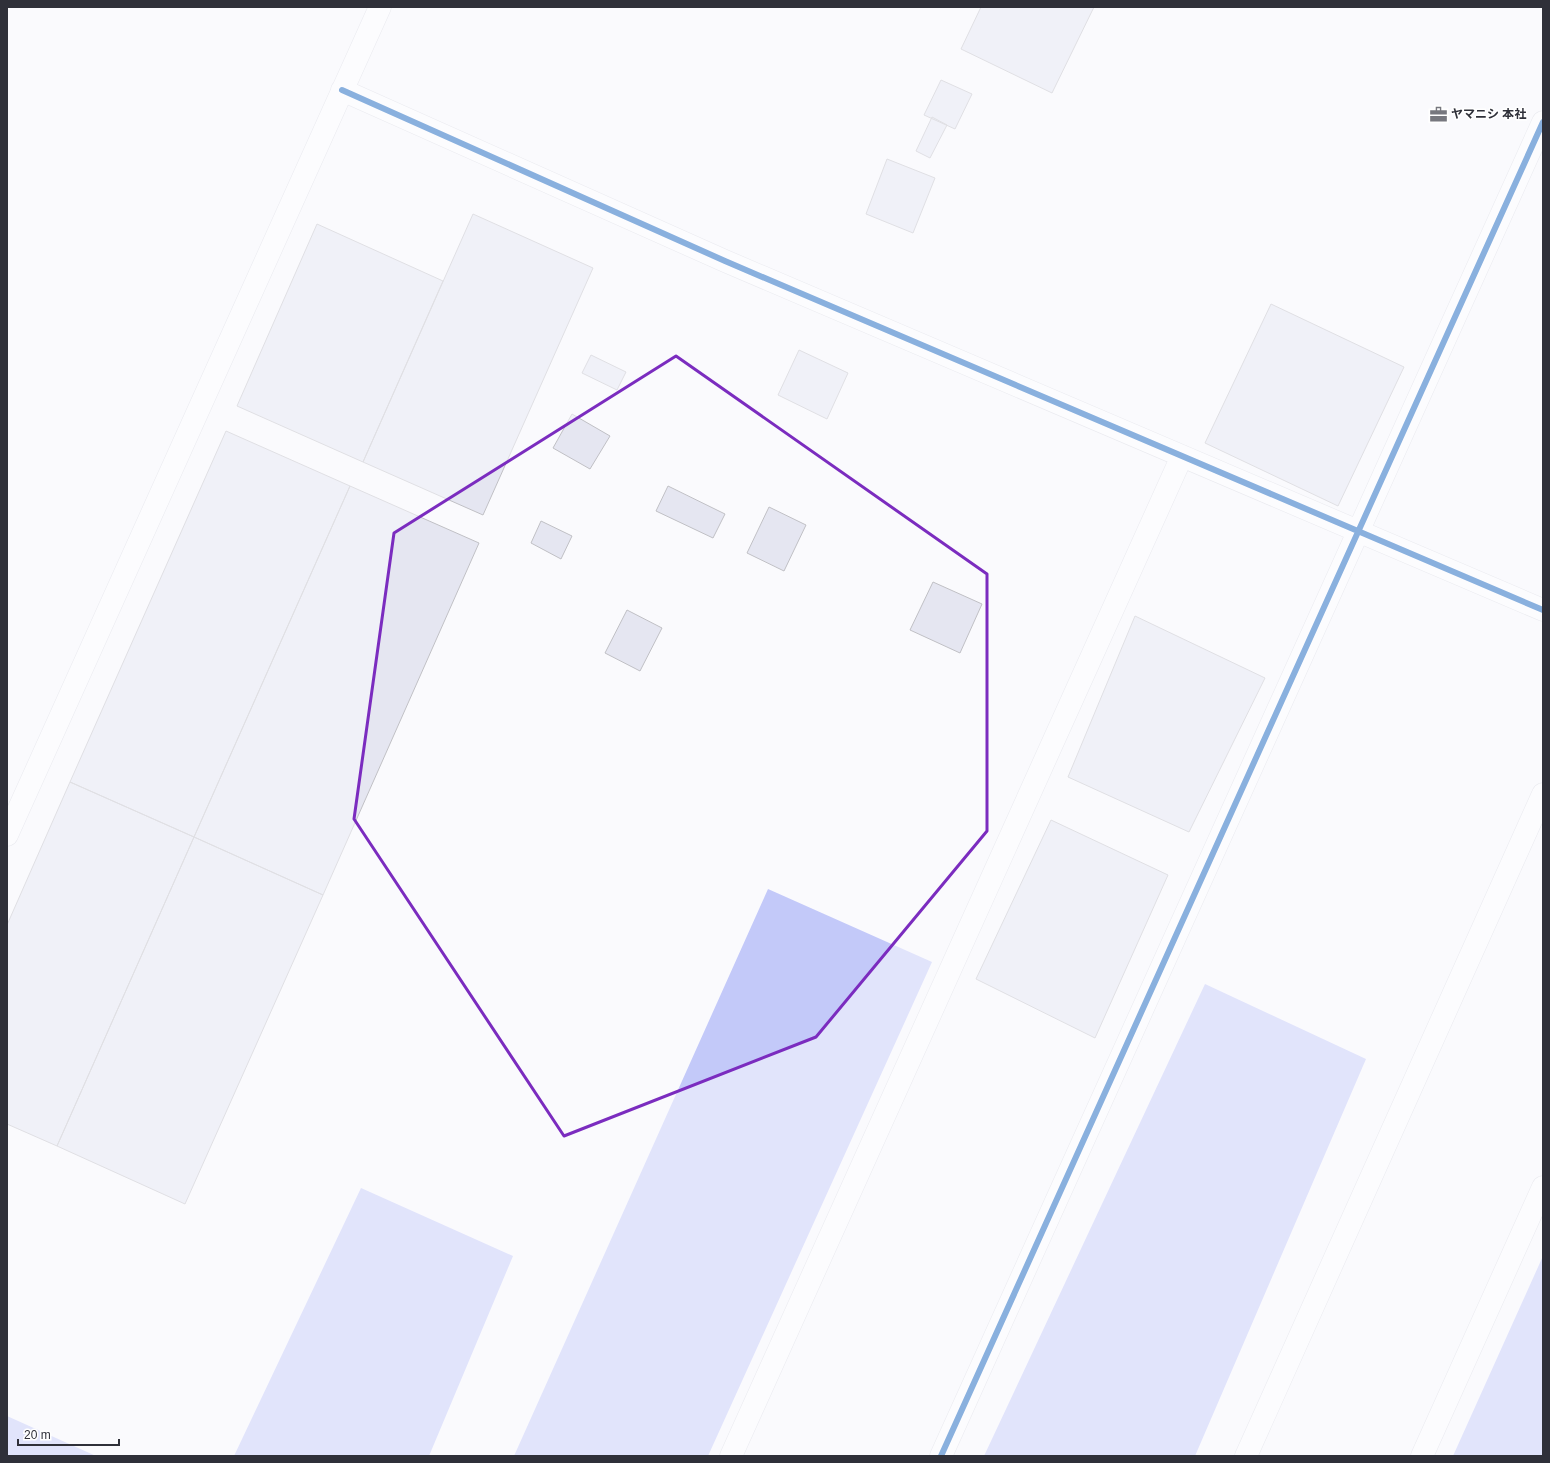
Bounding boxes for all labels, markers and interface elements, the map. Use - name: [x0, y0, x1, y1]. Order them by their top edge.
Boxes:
- office icon: ヤマニシ 本社: [1428, 104, 1448, 124]
- place label: ヤマニシ 本社: [1451, 107, 1526, 121]
- scale bar: [18, 1421, 119, 1447]
- text: 20 m: [24, 1428, 51, 1442]

